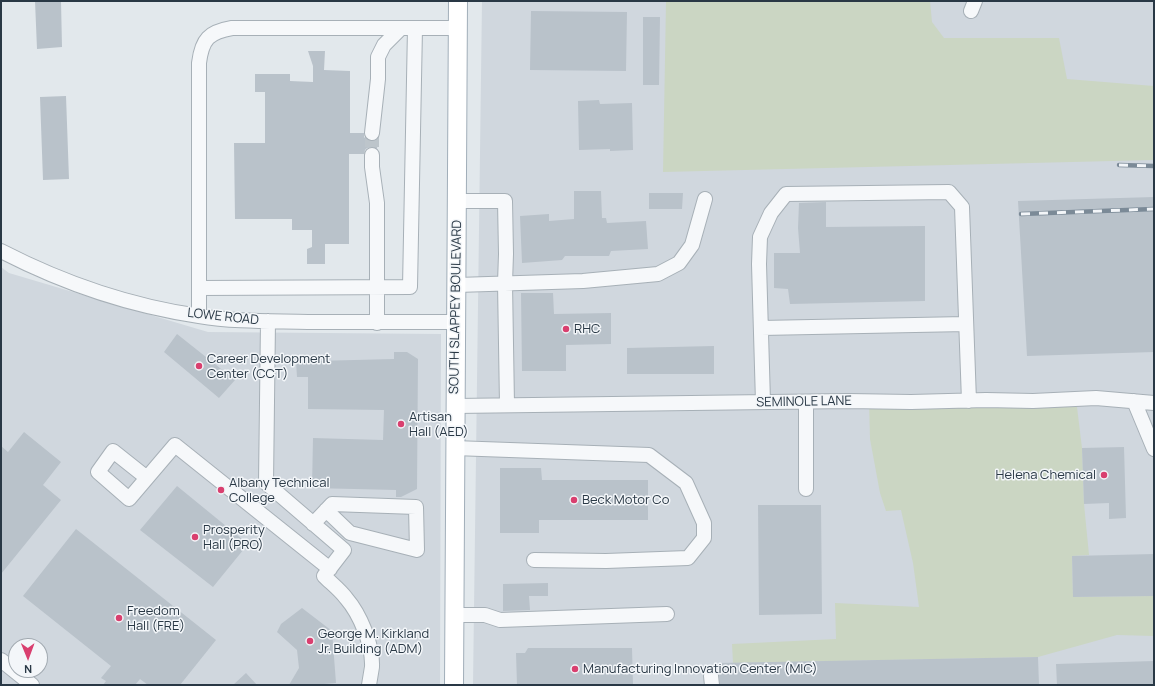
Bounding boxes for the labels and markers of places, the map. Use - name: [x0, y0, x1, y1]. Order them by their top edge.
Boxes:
- place label: RHC: [574, 321, 600, 337]
- marker: RHC: [561, 324, 571, 334]
- place label: Career Development Center (CCT): [207, 351, 330, 382]
- marker: Career Development Center (CCT): [194, 361, 204, 371]
- place label: Artisan Hall (AED): [409, 409, 468, 440]
- marker: Artisan Hall (AED): [396, 419, 406, 429]
- place label: Helena Chemical: [996, 467, 1096, 483]
- marker: Helena Chemical: [1099, 470, 1109, 480]
- place label: Albany Technical College: [229, 475, 330, 506]
- marker: Albany Technical College: [216, 485, 226, 495]
- place label: Beck Motor Co: [582, 492, 669, 508]
- marker: Beck Motor Co: [569, 495, 579, 505]
- place label: Prosperity Hall (PRO): [203, 522, 265, 553]
- marker: Prosperity Hall (PRO): [190, 532, 200, 542]
- place label: Freedom Hall (FRE): [127, 603, 185, 634]
- marker: Freedom Hall (FRE): [114, 613, 124, 623]
- place label: George M. Kirkland Jr. Building (ADM): [318, 626, 429, 657]
- marker: George M. Kirkland Jr. Building (ADM): [305, 636, 315, 646]
- place label: Manufacturing Innovation Center (MIC): [583, 661, 817, 677]
- marker: Manufacturing Innovation Center (MIC): [570, 664, 580, 674]

